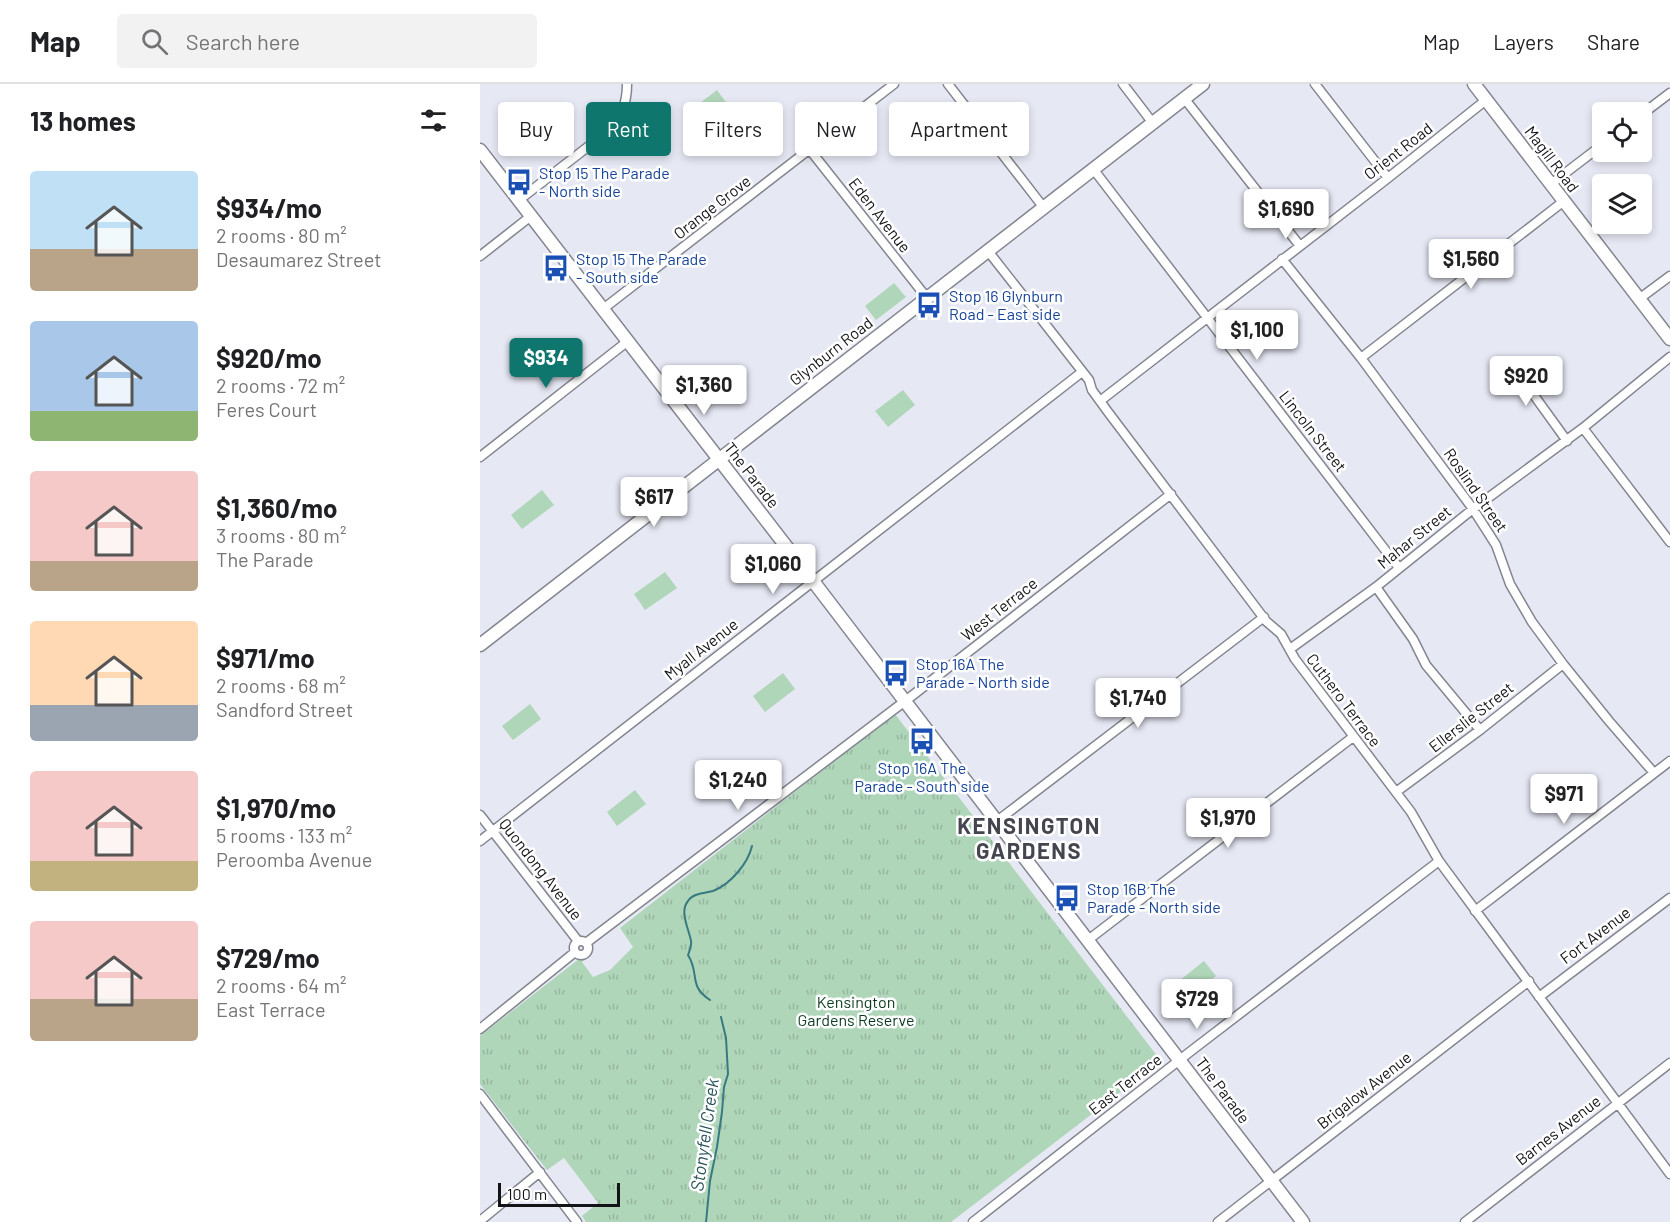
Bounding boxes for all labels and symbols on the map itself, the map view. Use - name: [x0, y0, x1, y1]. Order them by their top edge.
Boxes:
- street label: Orient Road: [1360, 118, 1436, 183]
- street label: Magill Road: [1521, 122, 1584, 196]
- place label: Stop 15 The Parade - North side: [539, 163, 670, 200]
- bus stop icon: Stop 15 The Parade - North side: [504, 167, 534, 197]
- street label: Orange Grove: [669, 171, 754, 243]
- street label: Eden Avenue: [845, 174, 915, 256]
- pin: $1,690: [1237, 189, 1335, 240]
- pin: $1,560: [1422, 239, 1520, 290]
- place label: Stop 15 The Parade - South side: [576, 249, 707, 286]
- bus stop icon: Stop 15 The Parade - South side: [541, 253, 571, 283]
- place label: Stop 16 Glynburn Road - East side: [949, 286, 1063, 323]
- bus stop icon: Stop 16 Glynburn Road - East side: [914, 290, 944, 320]
- pin: $1,100: [1208, 310, 1306, 361]
- street label: Glynburn Road: [786, 312, 876, 389]
- pin: $934: [510, 338, 582, 389]
- pin: $920: [1490, 356, 1562, 407]
- pin: $1,360: [655, 365, 753, 416]
- street label: Lincoln Street: [1276, 386, 1351, 475]
- street label: The Parade: [721, 438, 784, 511]
- street label: Roslind Street: [1441, 444, 1512, 535]
- pin: $617: [618, 477, 690, 528]
- street label: Mahar Street: [1373, 501, 1454, 572]
- pin: $1,060: [724, 544, 822, 595]
- street label: West Terrace: [957, 573, 1041, 644]
- street label: Myall Avenue: [660, 614, 741, 683]
- street label: Cuthero Terrace: [1303, 649, 1386, 750]
- place label: Stop 16A The Parade - North side: [916, 654, 1050, 691]
- bus stop icon: Stop 16A The Parade - North side: [881, 658, 911, 688]
- pin: $1,740: [1089, 678, 1187, 729]
- street label: Ellerslie Street: [1425, 678, 1517, 756]
- bus stop icon: Stop 16A The Parade - South side: [907, 726, 937, 756]
- place label: Stop 16A The Parade - South side: [855, 758, 989, 795]
- pin: $1,240: [689, 760, 787, 811]
- pin: $971: [1528, 774, 1600, 825]
- pin: $1,970: [1179, 798, 1277, 849]
- district label: KENSINGTON GARDENS: [957, 812, 1101, 863]
- street label: Quondong Avenue: [496, 814, 587, 923]
- place label: Stop 16B The Parade - North side: [1087, 879, 1221, 916]
- bus stop icon: Stop 16B The Parade - North side: [1052, 883, 1082, 913]
- street label: Fort Avenue: [1556, 902, 1634, 967]
- pin: $729: [1161, 979, 1233, 1030]
- park label: Kensington Gardens Reserve: [798, 992, 914, 1029]
- street label: Brigalow Avenue: [1313, 1047, 1415, 1132]
- street label: East Terrace: [1084, 1049, 1165, 1118]
- street label: The Parade: [1192, 1053, 1255, 1127]
- water label: Stonyfell Creek: [685, 1077, 723, 1193]
- street label: Barnes Avenue: [1511, 1091, 1604, 1169]
- scale bar: [498, 1180, 620, 1208]

